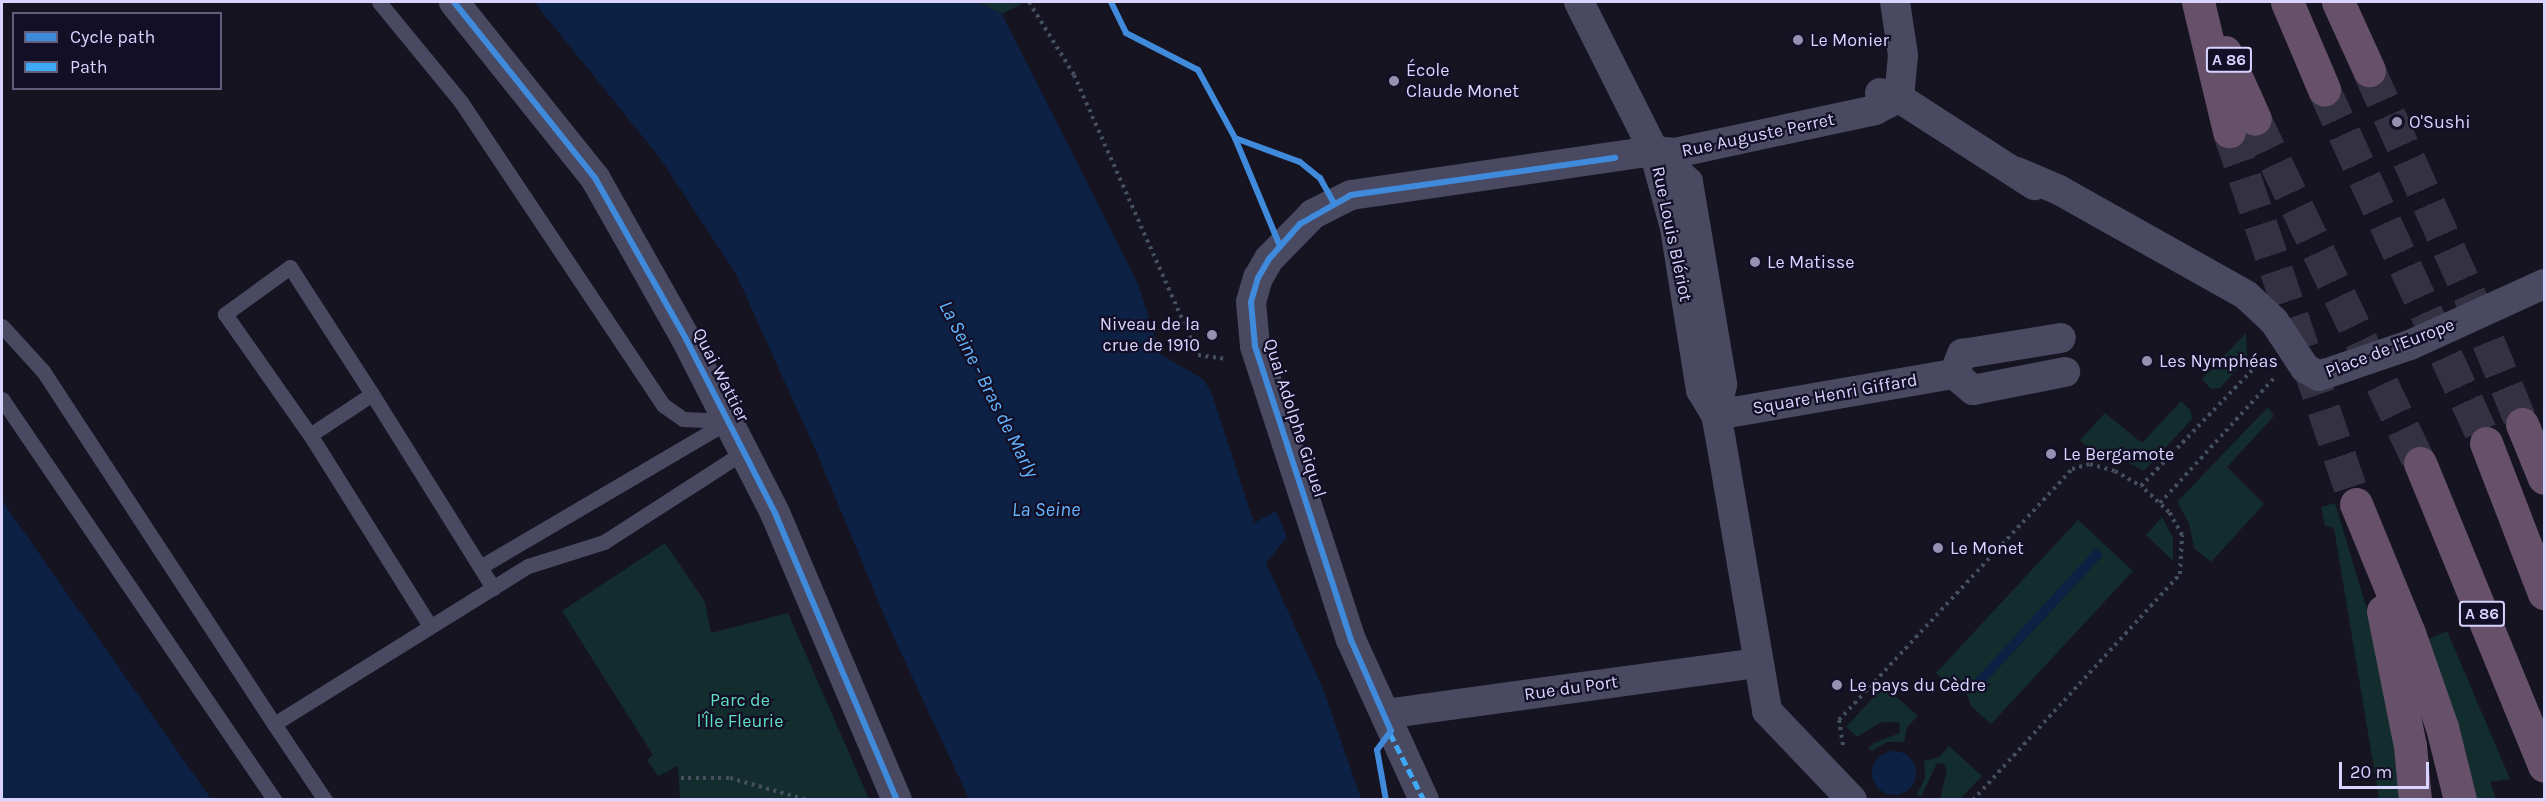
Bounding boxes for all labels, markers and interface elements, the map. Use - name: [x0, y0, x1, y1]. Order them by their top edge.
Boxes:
- legend: [12, 12, 222, 90]
- text: Cycle path: [70, 26, 155, 48]
- place label: Le Monier: [1810, 29, 1889, 51]
- marker: Le Monier: [1791, 33, 1805, 47]
- road number: A 86: [2205, 47, 2253, 73]
- text: Path: [70, 56, 108, 78]
- place label: École Claude Monet: [1406, 60, 1519, 103]
- marker: École Claude Monet: [1387, 74, 1401, 88]
- street label: Rue Auguste Perret: [1680, 108, 1836, 162]
- place label: O'Sushi: [2409, 111, 2471, 133]
- marker: O'Sushi: [2390, 115, 2404, 129]
- street label: Rue Louis Blériot: [1647, 164, 1697, 304]
- place label: Le Matisse: [1767, 251, 1854, 273]
- marker: Le Matisse: [1748, 255, 1762, 269]
- water label: La Seine - Bras de Marly: [934, 297, 1044, 481]
- street label: Place de l'Europe: [2322, 313, 2458, 383]
- place label: Niveau de la crue de 1910: [1100, 314, 1200, 356]
- street label: Quai Wattier: [688, 325, 754, 425]
- marker: Niveau de la crue de 1910: [1205, 328, 1219, 342]
- street label: Quai Adolphe Giquel: [1259, 336, 1331, 500]
- place label: Les Nymphéas: [2159, 350, 2278, 372]
- marker: Les Nymphéas: [2140, 354, 2154, 368]
- street label: Square Henri Giffard: [1751, 369, 1919, 419]
- place label: Le Bergamote: [2063, 443, 2174, 465]
- marker: Le Bergamote: [2044, 447, 2058, 461]
- water label: La Seine: [1012, 497, 1080, 521]
- place label: Le Monet: [1950, 537, 2024, 559]
- marker: Le Monet: [1931, 541, 1945, 555]
- road number: A 86: [2458, 601, 2506, 627]
- street label: Rue du Port: [1523, 671, 1619, 705]
- place label: Le pays du Cèdre: [1849, 674, 1986, 696]
- marker: Le pays du Cèdre: [1830, 678, 1844, 692]
- park label: Parc de l'Île Fleurie: [697, 690, 783, 732]
- scale bar: [2342, 750, 2432, 788]
- text: 20 m: [2350, 761, 2392, 783]

